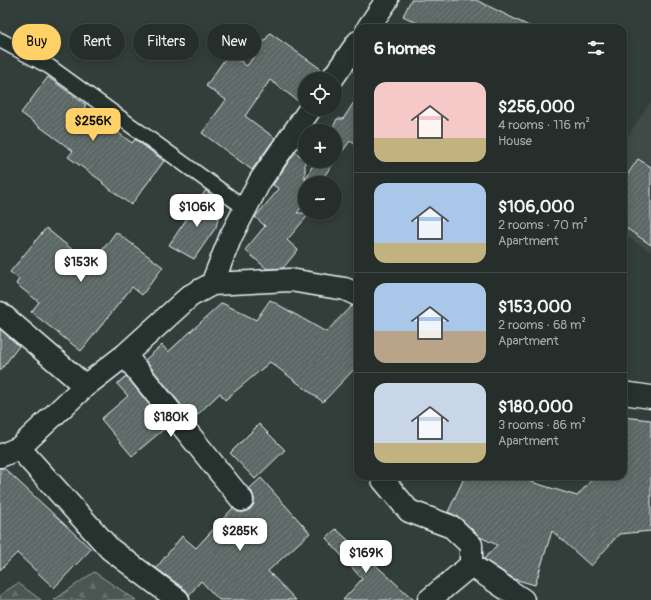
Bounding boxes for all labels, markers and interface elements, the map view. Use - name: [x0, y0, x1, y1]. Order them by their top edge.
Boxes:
- chip: Buy: [12, 24, 61, 60]
- chip: Rent: [69, 24, 125, 60]
- chip: Filters: [133, 24, 199, 60]
- chip: New: [207, 24, 261, 60]
- icon: filters: [585, 37, 607, 59]
- text: 6 homes: [374, 38, 435, 59]
- map controls: [298, 72, 342, 220]
- button: locate: [298, 72, 342, 116]
- text: $256,000: [498, 96, 575, 117]
- icon: home: [406, 98, 454, 146]
- pin: $256K: [65, 108, 121, 142]
- text: $256K: [75, 113, 111, 129]
- text: 4 rooms · 116 m²: [498, 117, 590, 133]
- button: +: [298, 124, 342, 168]
- text: House: [498, 133, 532, 149]
- button: −: [298, 176, 342, 220]
- pin: $106K: [169, 194, 225, 228]
- text: $106,000: [498, 196, 575, 217]
- text: $106K: [179, 199, 215, 215]
- icon: home: [406, 199, 454, 247]
- text: 2 rooms · 70 m²: [498, 217, 588, 233]
- text: Apartment: [498, 233, 559, 249]
- pin: $153K: [53, 249, 109, 283]
- text: $153K: [64, 254, 98, 270]
- text: $153,000: [498, 296, 572, 317]
- icon: home: [406, 299, 454, 347]
- text: 2 rooms · 68 m²: [498, 317, 586, 333]
- text: Apartment: [498, 333, 559, 349]
- text: $180,000: [498, 396, 573, 417]
- icon: home: [406, 399, 454, 447]
- pin: $180K: [143, 404, 199, 438]
- text: $180K: [153, 409, 189, 425]
- text: 3 rooms · 86 m²: [498, 417, 586, 433]
- text: Apartment: [498, 433, 559, 449]
- pin: $285K: [212, 518, 268, 552]
- text: $285K: [222, 523, 258, 539]
- pin: $169K: [338, 540, 394, 574]
- text: $169K: [349, 545, 383, 561]

